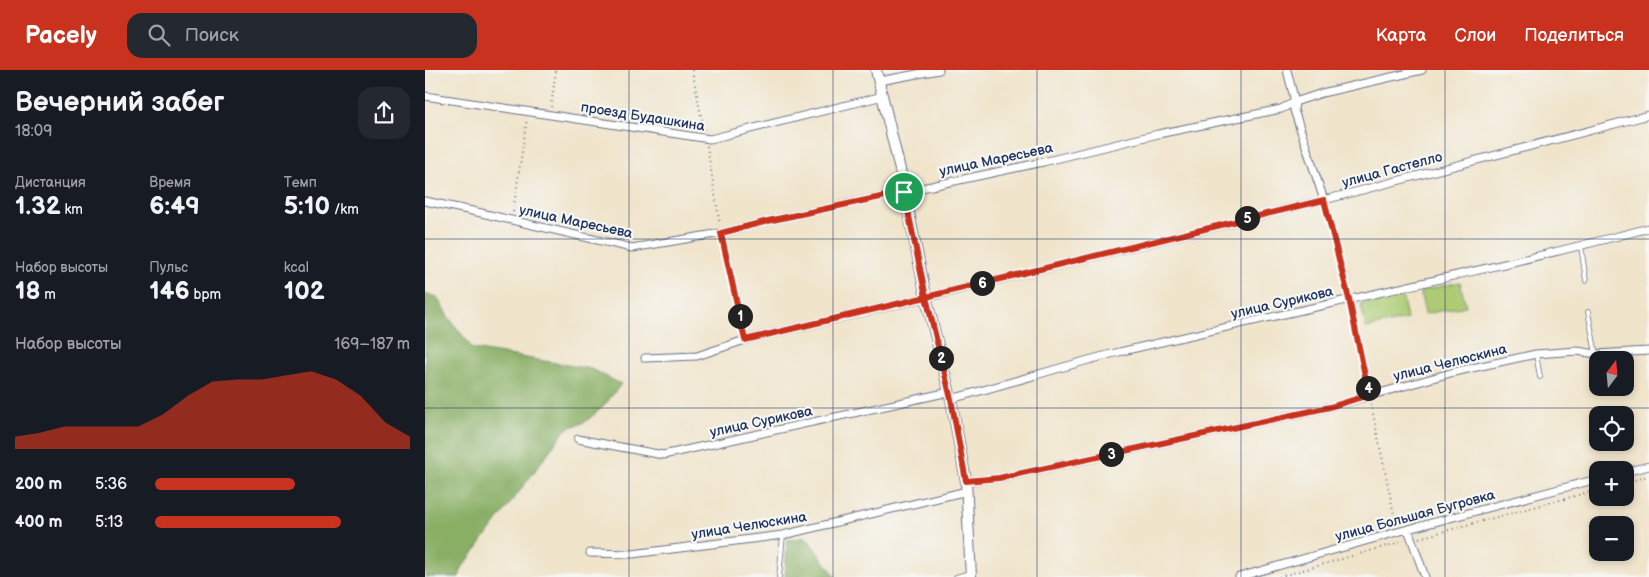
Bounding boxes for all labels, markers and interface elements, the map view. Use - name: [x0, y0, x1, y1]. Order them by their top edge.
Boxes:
- search box: [127, 13, 477, 58]
- text: Pacely: [25, 21, 97, 50]
- icon: search: [145, 21, 173, 49]
- text: Поиск: [185, 24, 239, 47]
- text: Карта: [1376, 25, 1426, 46]
- text: Слои: [1454, 25, 1496, 46]
- text: Поделиться: [1524, 25, 1624, 46]
- text: Вечерний забег: [15, 86, 224, 119]
- button: share: [358, 87, 410, 139]
- street label: проезд Будашкина: [580, 98, 707, 135]
- text: 18:09: [15, 122, 52, 141]
- street label: улица Маресьева: [938, 139, 1055, 180]
- street label: улица Гастелло: [1340, 148, 1444, 191]
- pin: [883, 171, 925, 213]
- text: Дистанция: [15, 174, 86, 191]
- text: Время: [149, 174, 191, 191]
- text: Темп: [284, 174, 317, 191]
- icon: arrive: [890, 178, 918, 206]
- text: 1.32: [15, 191, 61, 222]
- text: 6:49: [149, 191, 200, 222]
- text: 5:10: [284, 191, 330, 222]
- text: km: [61, 201, 83, 218]
- text: /km: [330, 201, 359, 218]
- street label: улица Маресьева: [518, 201, 635, 242]
- pin: 5: [1235, 206, 1259, 230]
- text: 5: [1243, 210, 1252, 227]
- text: Набор высоты: [15, 259, 108, 276]
- text: Пульс: [149, 259, 188, 276]
- text: kcal: [284, 259, 309, 276]
- pin: 6: [969, 270, 995, 296]
- text: 6: [978, 275, 987, 292]
- text: 18: [15, 276, 41, 307]
- text: 146: [149, 276, 190, 307]
- text: 102: [284, 276, 325, 307]
- street label: улица Сурикова: [1229, 282, 1336, 322]
- text: m: [41, 286, 56, 303]
- text: bpm: [190, 286, 221, 303]
- pin: 1: [727, 304, 753, 328]
- text: 1: [738, 308, 743, 325]
- text: Набор высоты: [15, 335, 122, 354]
- text: 169–187 m: [334, 335, 410, 354]
- street label: улица Челюскина: [1392, 340, 1509, 385]
- pin: 2: [929, 346, 953, 370]
- text: 2: [937, 350, 946, 367]
- north arrow: [1589, 351, 1634, 396]
- map controls: [1589, 351, 1634, 561]
- pin: 4: [1355, 376, 1381, 400]
- text: 4: [1364, 380, 1373, 397]
- street label: улица Сурикова: [708, 402, 815, 441]
- button: locate: [1589, 406, 1634, 451]
- pin: 3: [1099, 442, 1123, 466]
- text: 3: [1107, 446, 1116, 463]
- button: +: [1589, 461, 1634, 506]
- text: 200 m: [15, 475, 62, 494]
- text: 5:36: [95, 475, 127, 494]
- street label: улица Большая Бугровка: [1333, 486, 1497, 545]
- street label: улица Челюскина: [690, 508, 809, 543]
- text: 400 m: [15, 513, 62, 532]
- text: 5:13: [95, 513, 123, 532]
- button: −: [1589, 516, 1634, 561]

